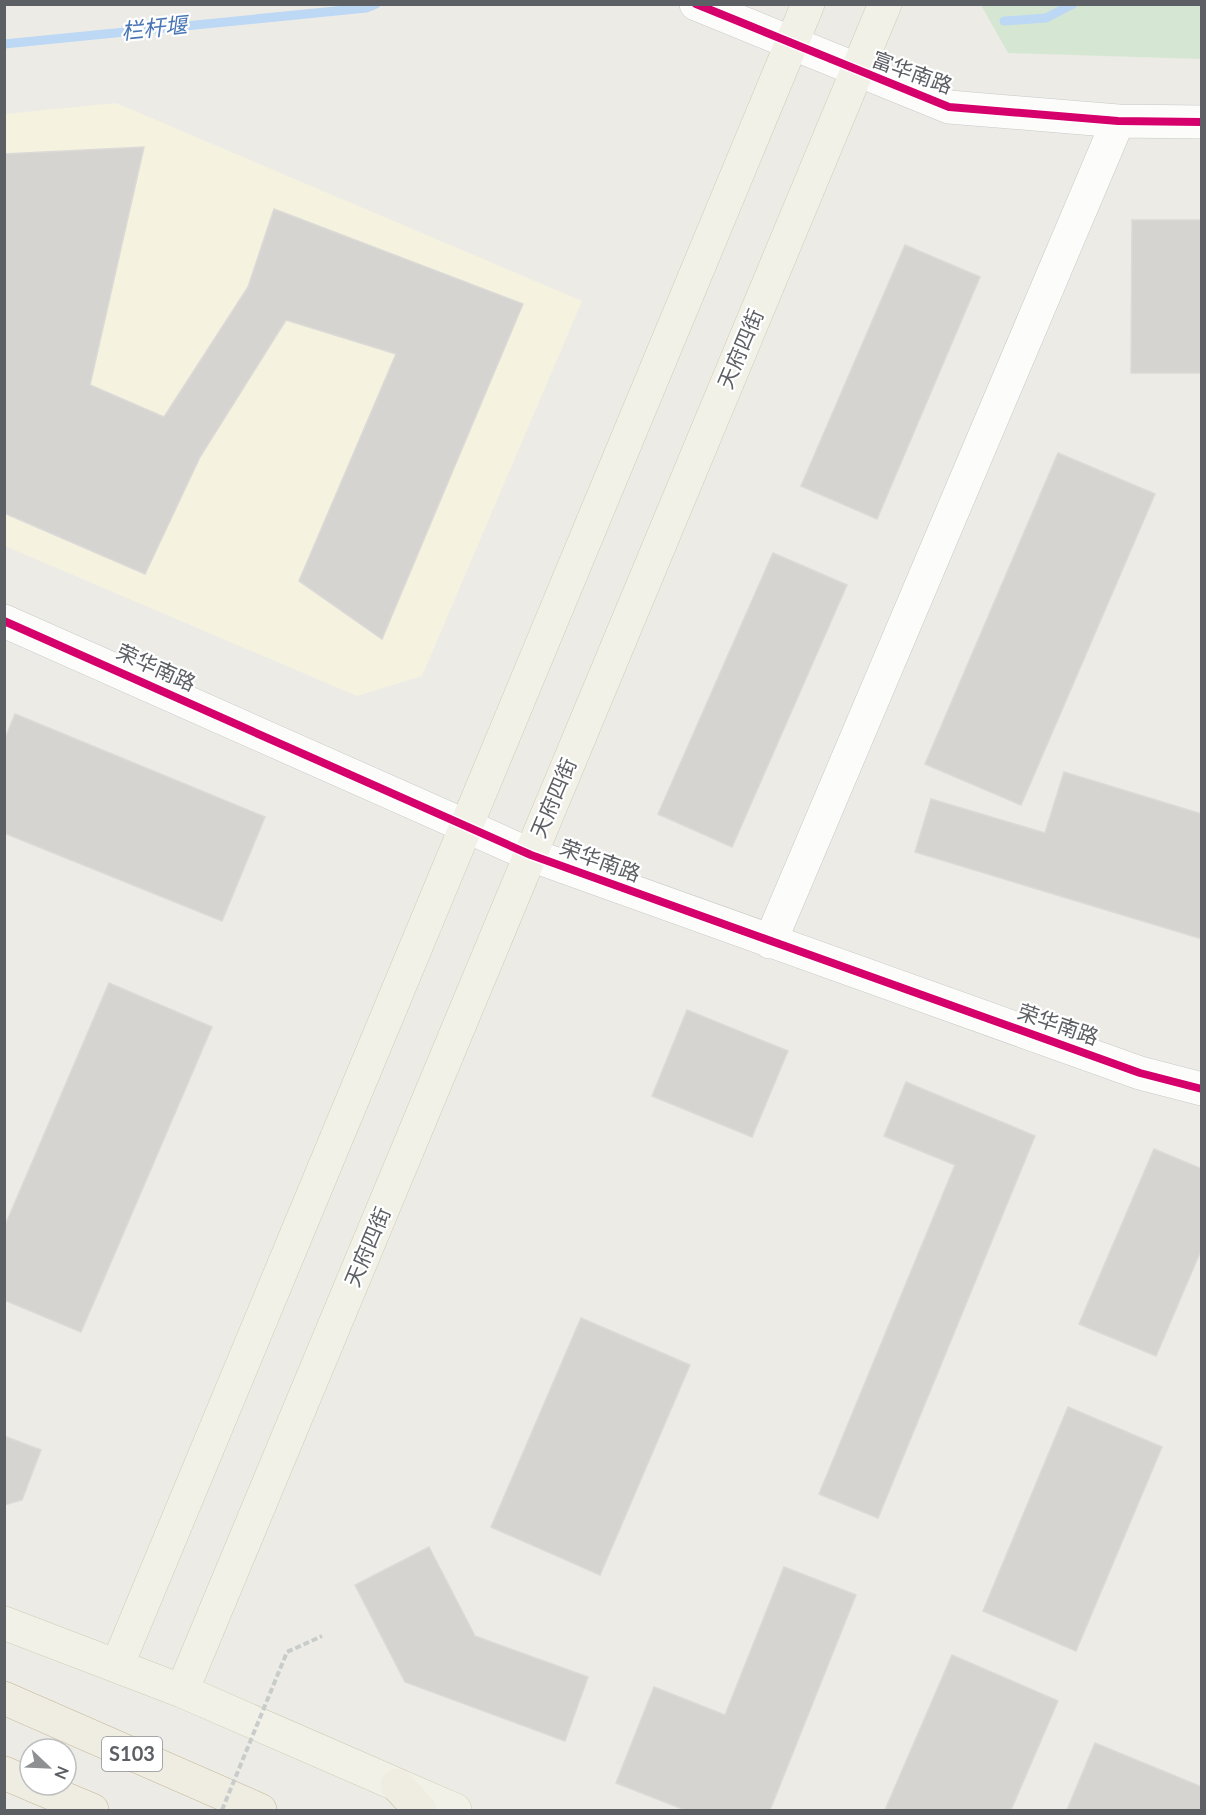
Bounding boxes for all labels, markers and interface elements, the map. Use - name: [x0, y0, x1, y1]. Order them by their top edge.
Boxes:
- water label: 栏杆堰: [120, 10, 192, 44]
- street label: 富华南路: [869, 45, 956, 98]
- street label: 天府四街: [712, 305, 768, 392]
- street label: 荣华南路: [113, 638, 200, 695]
- street label: 天府四街: [525, 754, 581, 841]
- street label: 荣华南路: [557, 833, 644, 886]
- street label: 荣华南路: [1015, 998, 1102, 1049]
- street label: 天府四街: [339, 1203, 395, 1290]
- north arrow: [18, 1737, 78, 1797]
- road number: S103: [102, 1737, 162, 1771]
- text: N: [51, 1764, 73, 1782]

